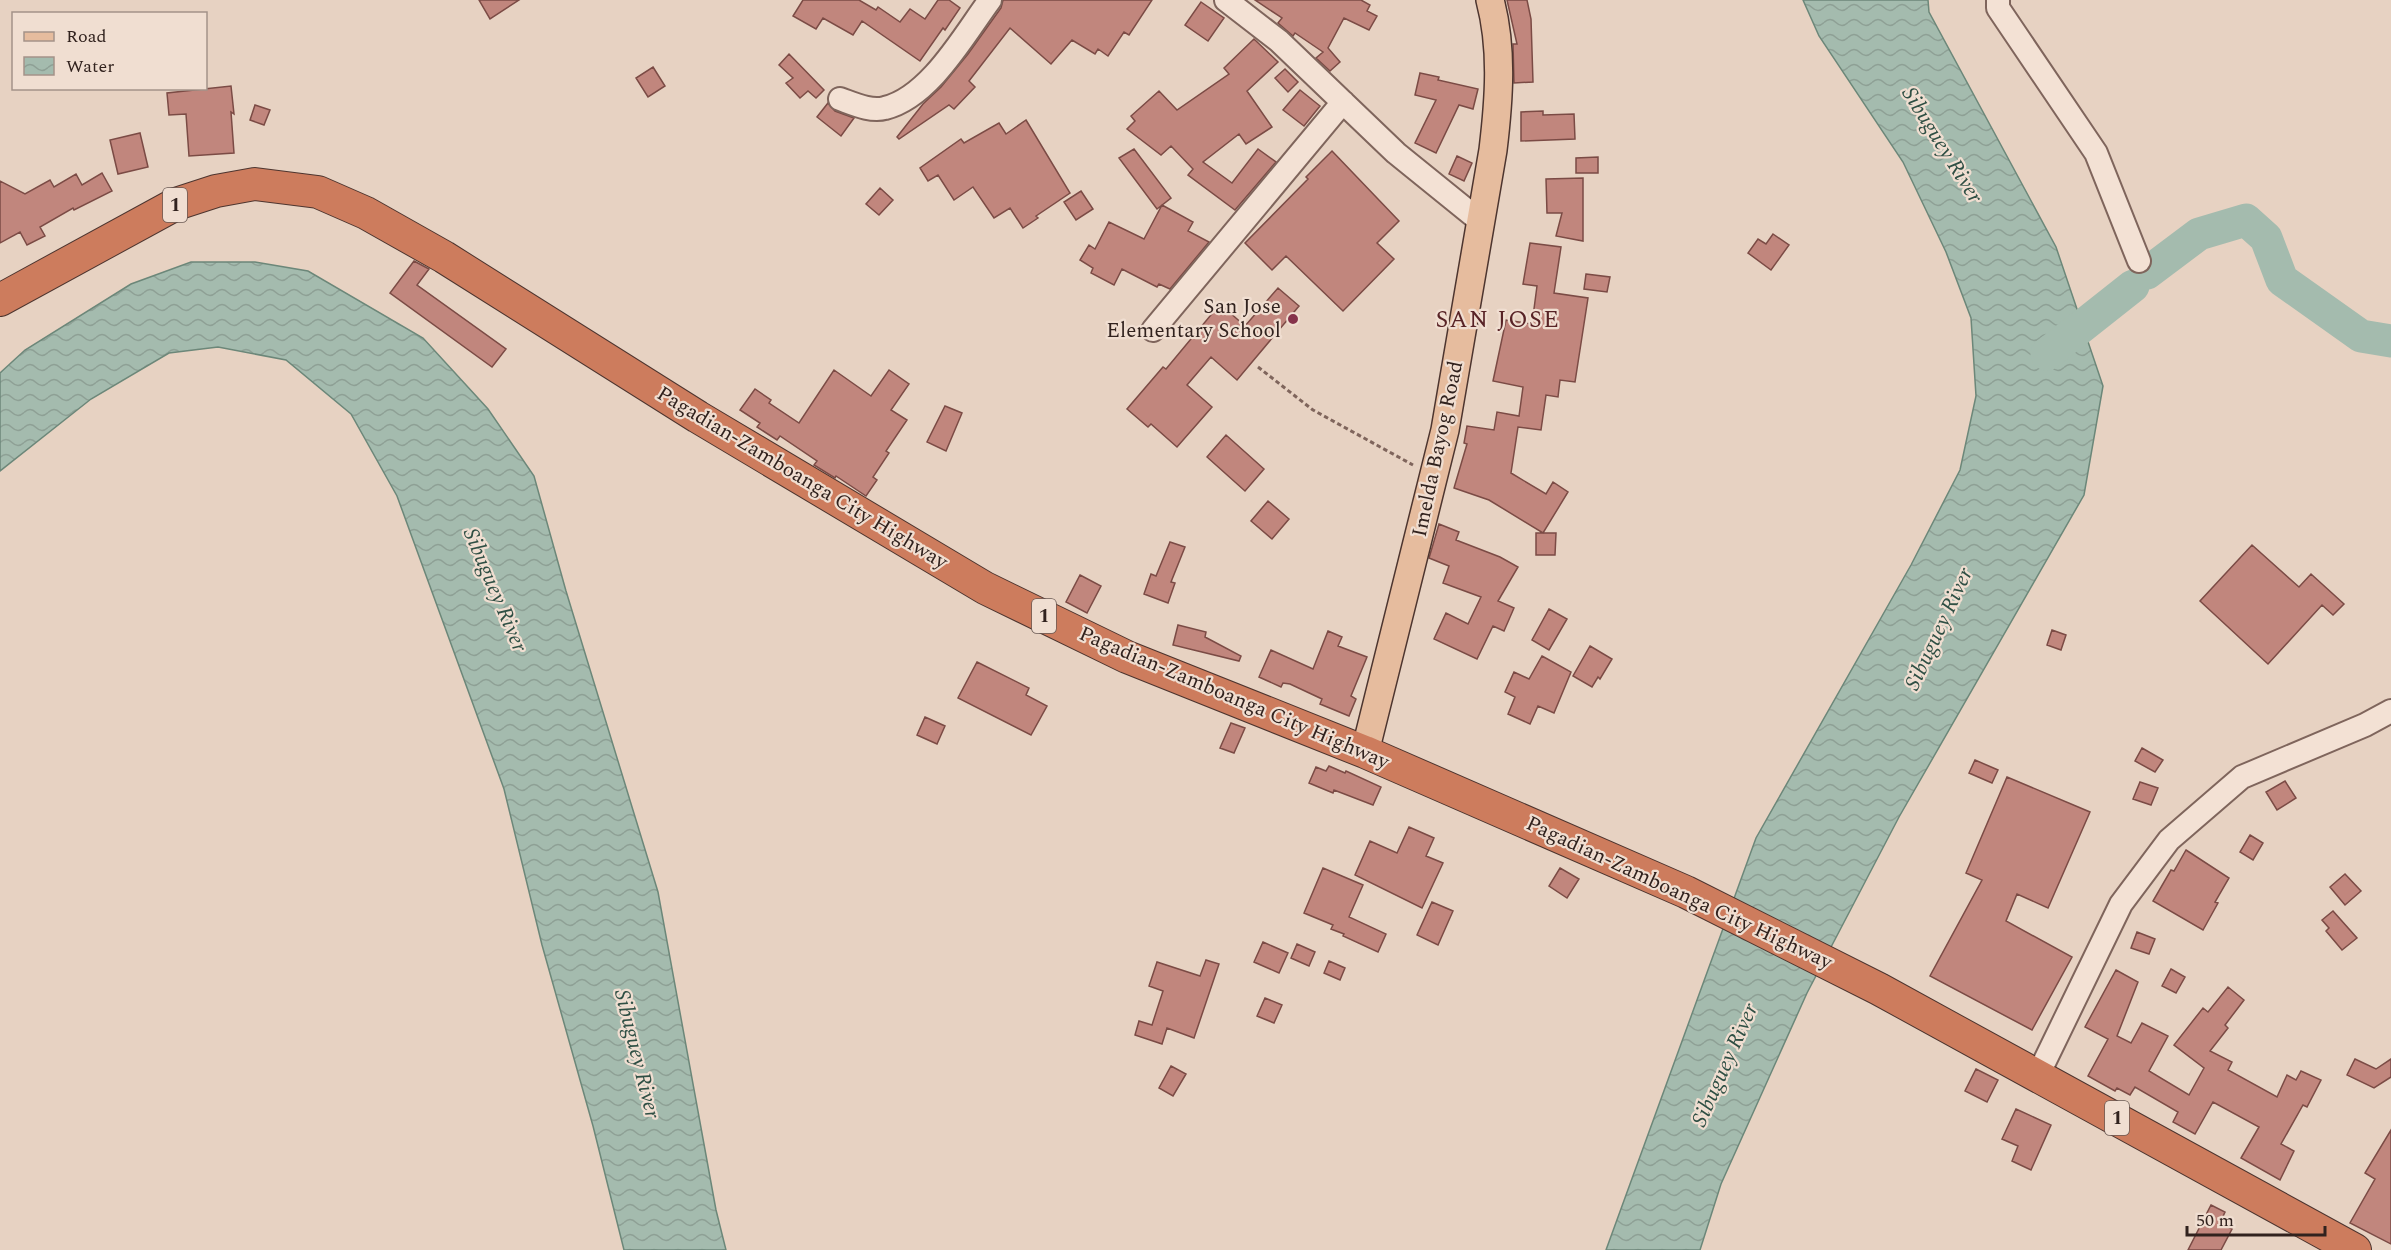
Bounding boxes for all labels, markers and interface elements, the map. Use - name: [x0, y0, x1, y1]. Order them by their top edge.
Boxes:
- legend: [12, 12, 207, 90]
- text: Road: [66, 23, 107, 50]
- text: Water: [66, 53, 114, 80]
- water label: Sibuguey River: [1893, 80, 1991, 210]
- road number: 1: [163, 188, 187, 222]
- place label: San Jose Elementary School: [1106, 291, 1281, 347]
- district label: SAN JOSE: [1436, 302, 1560, 338]
- marker: San Jose Elementary School: [1286, 312, 1300, 326]
- street label: Imelda Bayog Road: [1404, 358, 1472, 540]
- street label: Pagadian-Zamboanga City Highway: [650, 378, 954, 578]
- water label: Sibuguey River: [454, 523, 536, 658]
- water label: Sibuguey River: [1896, 562, 1982, 696]
- road number: 1: [1032, 599, 1056, 633]
- street label: Pagadian-Zamboanga City Highway: [1074, 618, 1395, 778]
- street label: Pagadian-Zamboanga City Highway: [1521, 808, 1838, 979]
- water label: Sibuguey River: [605, 986, 669, 1122]
- water label: Sibuguey River: [1683, 998, 1767, 1132]
- road number: 1: [2105, 1101, 2129, 1135]
- scale bar: [2187, 1199, 2325, 1237]
- text: 50 m: [2196, 1207, 2234, 1234]

